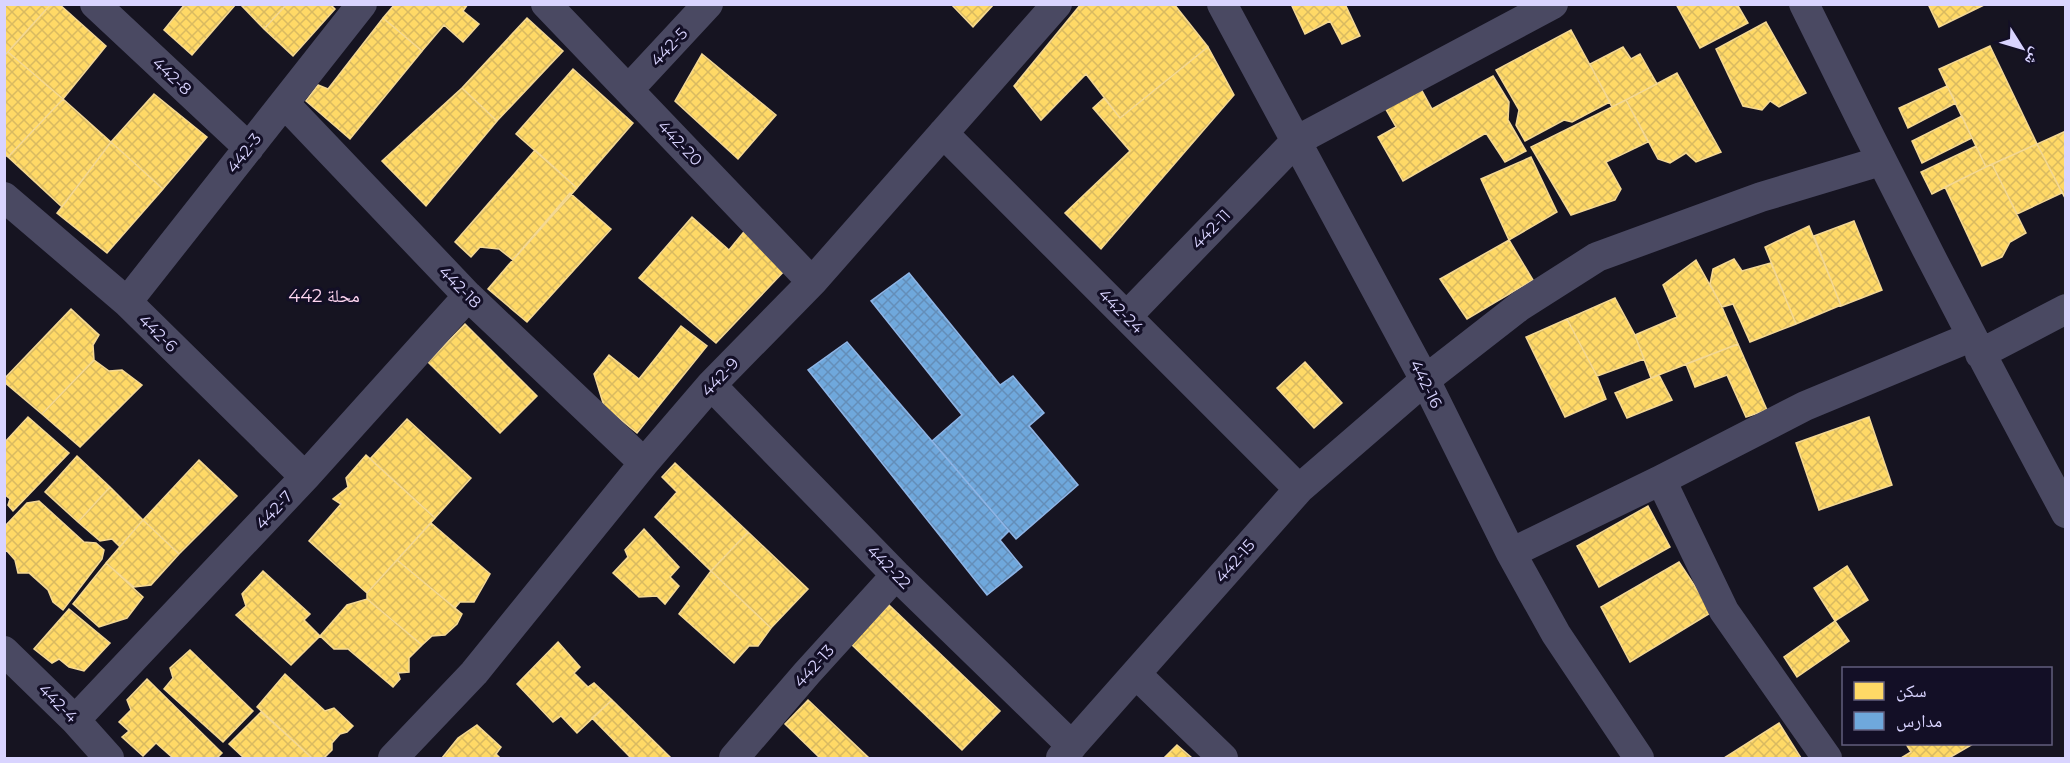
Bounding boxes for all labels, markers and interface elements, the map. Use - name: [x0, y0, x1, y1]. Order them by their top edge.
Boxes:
- north arrow: [1992, 18, 2052, 78]
- street label: 442-5: [647, 24, 691, 70]
- text: ش: [2021, 44, 2046, 69]
- street label: 442-8: [149, 53, 195, 99]
- street label: 442-20: [654, 116, 706, 170]
- street label: 442-3: [223, 129, 265, 177]
- street label: 442-11: [1188, 205, 1234, 253]
- street label: 442-18: [435, 262, 485, 312]
- district label: محلة 442: [288, 285, 360, 307]
- street label: 442-24: [1095, 285, 1148, 338]
- street label: 442-6: [135, 310, 181, 356]
- street label: 442-9: [697, 354, 743, 400]
- street label: 442-16: [1406, 357, 1446, 411]
- street label: 442-7: [252, 487, 296, 533]
- street label: 442-15: [1211, 536, 1259, 586]
- street label: 442-22: [863, 541, 915, 593]
- street label: 442-13: [790, 641, 838, 691]
- legend: [1842, 667, 2052, 745]
- street label: 442-4: [35, 680, 82, 727]
- text: سكن: [1896, 680, 1927, 702]
- text: مدارس: [1896, 710, 1942, 732]

